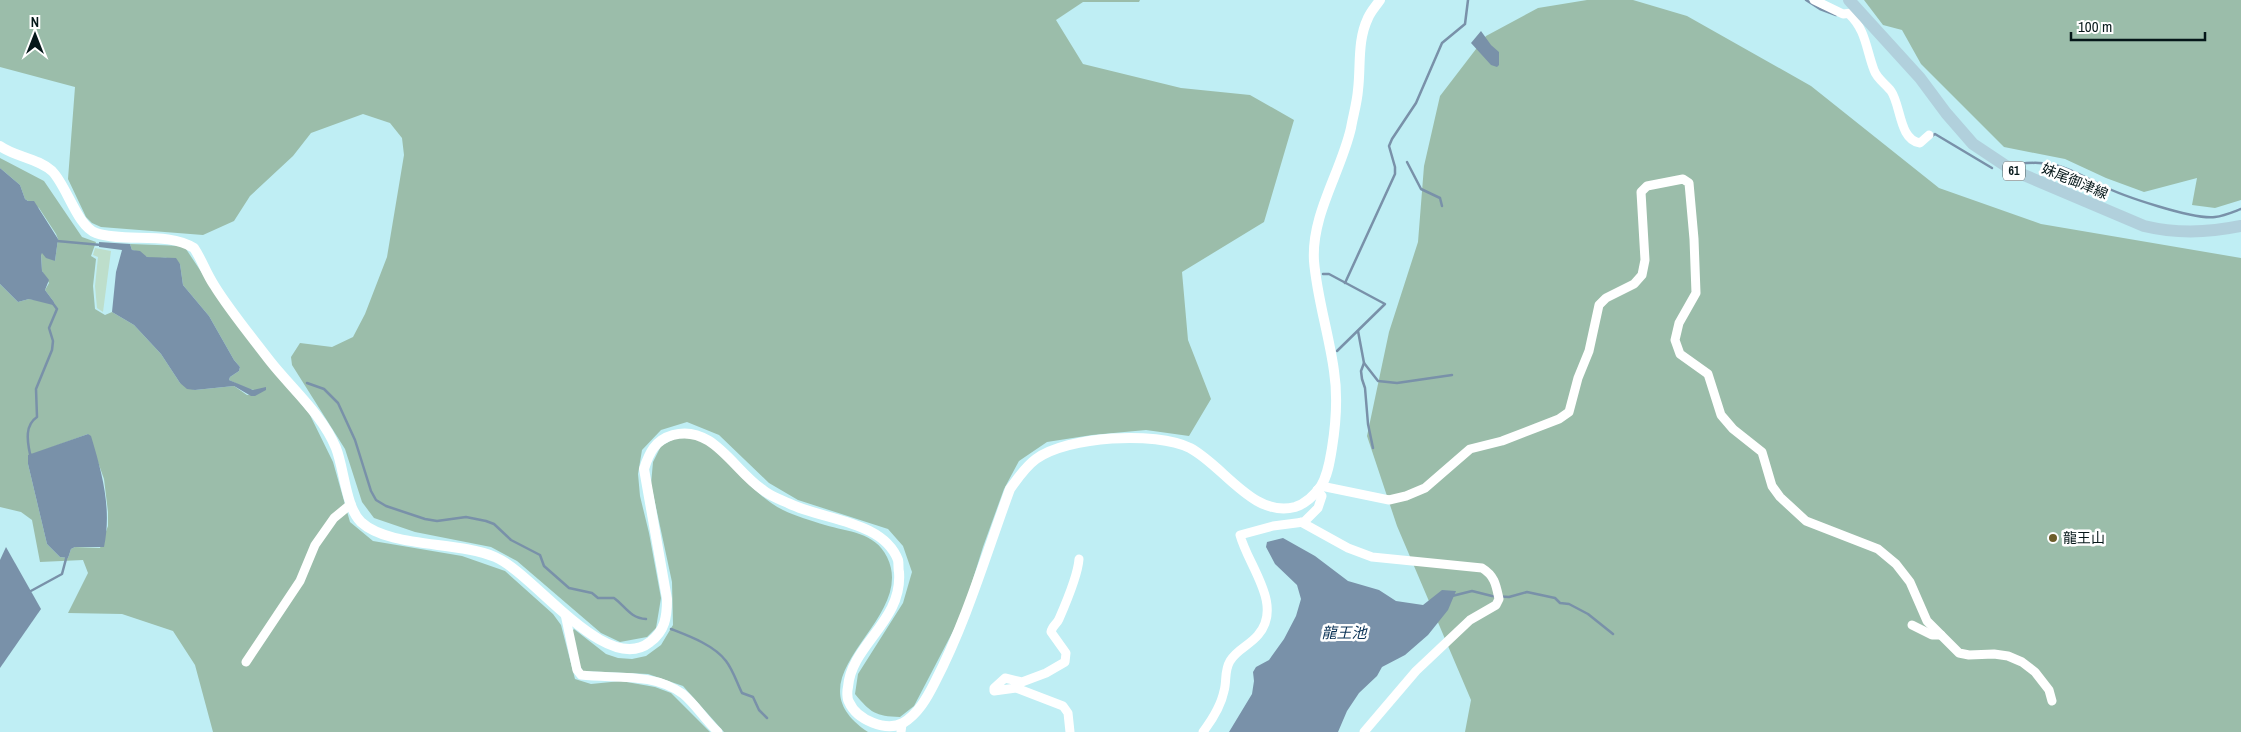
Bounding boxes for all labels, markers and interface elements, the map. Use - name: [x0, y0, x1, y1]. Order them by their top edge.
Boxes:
- north arrow: [10, 10, 60, 60]
- scale bar: [2071, 10, 2205, 42]
- text: N: [31, 13, 39, 31]
- text: 100 m: [2078, 16, 2112, 37]
- street label: 妹尾御津線: [2039, 159, 2111, 203]
- road number: 61: [2003, 162, 2025, 180]
- place label: 龍王山: [2063, 529, 2105, 547]
- marker: 龍王山: [2047, 532, 2059, 544]
- water label: 龍王池: [1321, 622, 1368, 643]

